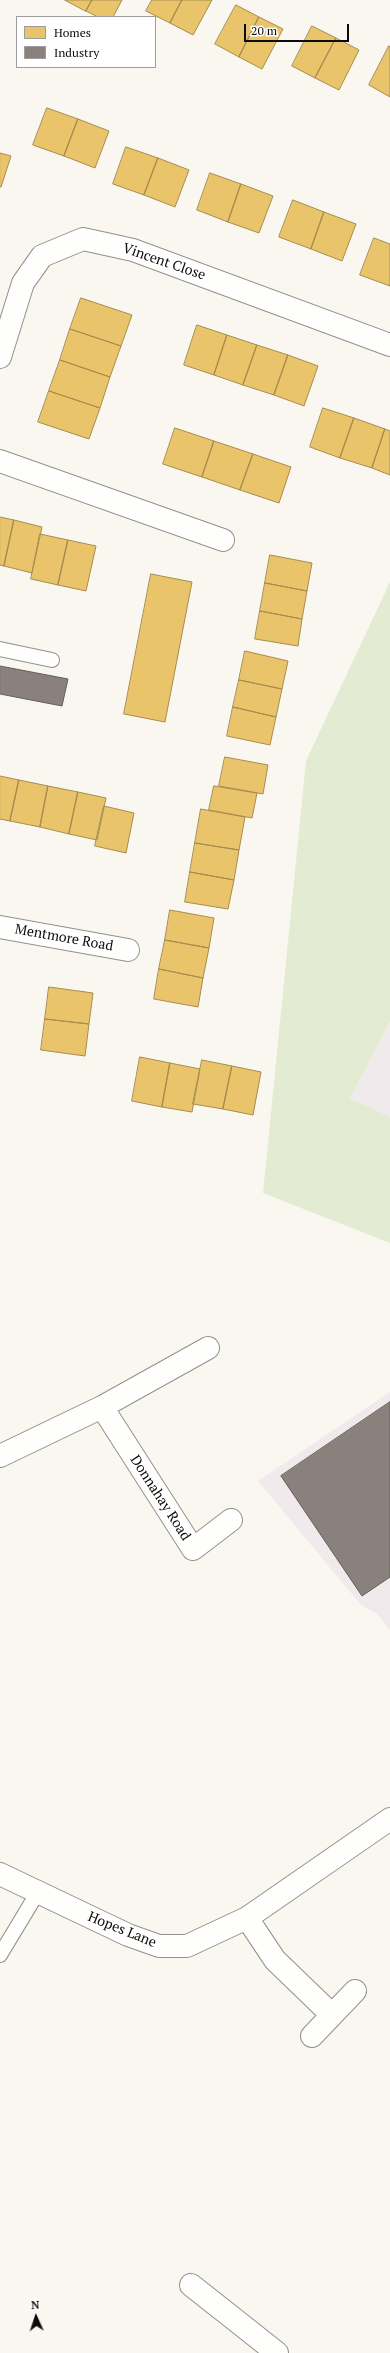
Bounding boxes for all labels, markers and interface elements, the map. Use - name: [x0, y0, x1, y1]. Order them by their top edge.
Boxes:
- legend: [16, 16, 156, 68]
- scale bar: [246, 16, 351, 42]
- text: 20 m: [251, 23, 277, 38]
- text: Homes: [54, 25, 91, 40]
- text: Industry: [54, 45, 99, 60]
- street label: Vincent Close: [120, 240, 208, 284]
- street label: Mentmore Road: [14, 921, 114, 955]
- street label: Donnahay Road: [126, 1452, 194, 1544]
- street label: Hopes Lane: [85, 1909, 159, 1951]
- north arrow: [16, 2297, 56, 2337]
- text: N: [31, 2298, 40, 2312]

